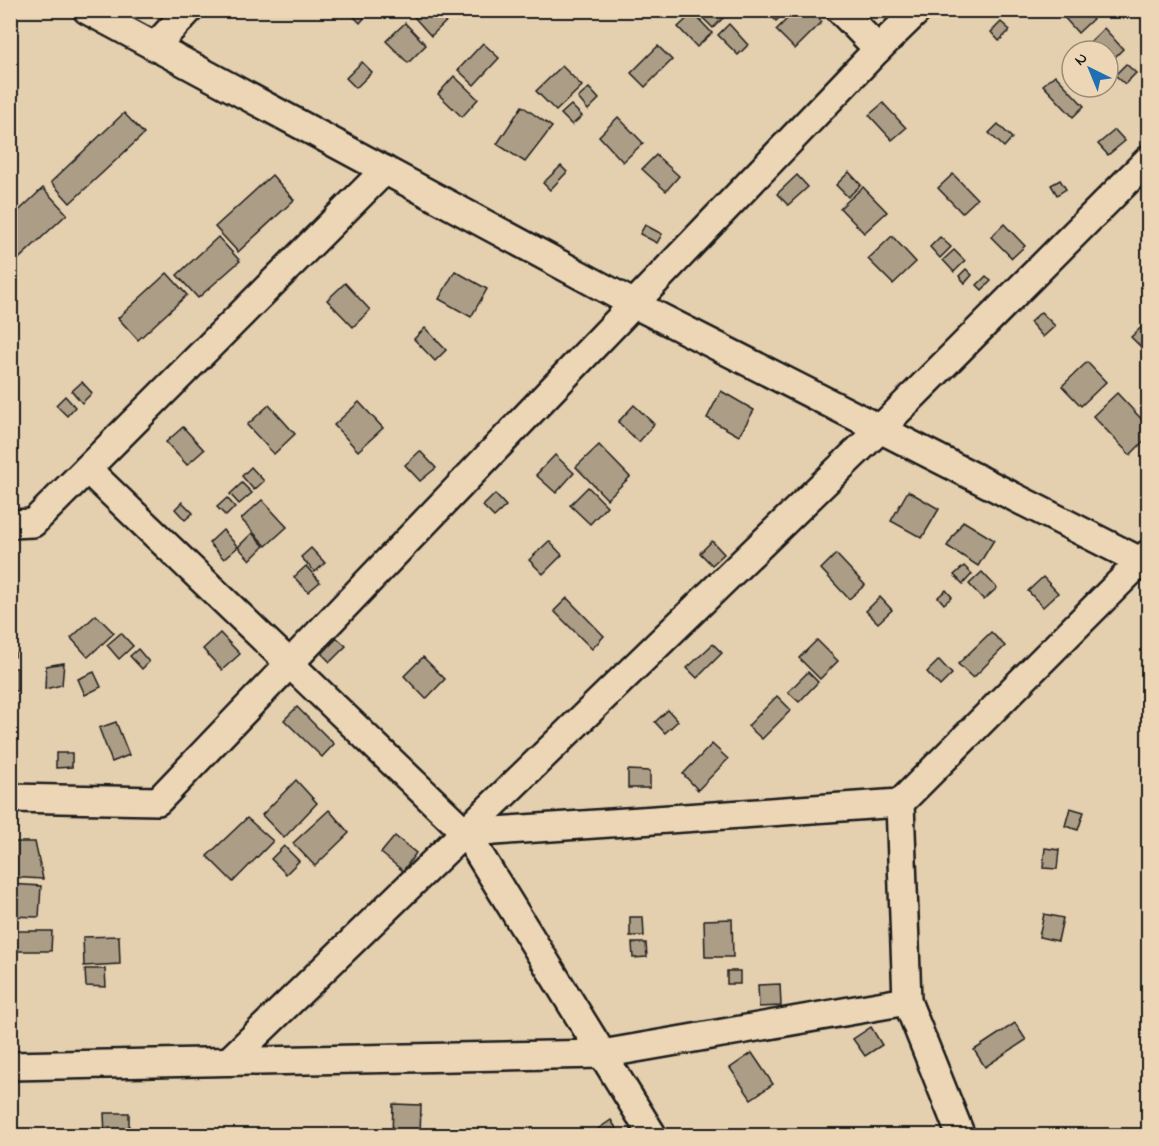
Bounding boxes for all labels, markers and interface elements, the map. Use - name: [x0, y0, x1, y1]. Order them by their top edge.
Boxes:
- north arrow: [1060, 39, 1120, 99]
- text: N: [1069, 47, 1093, 72]

